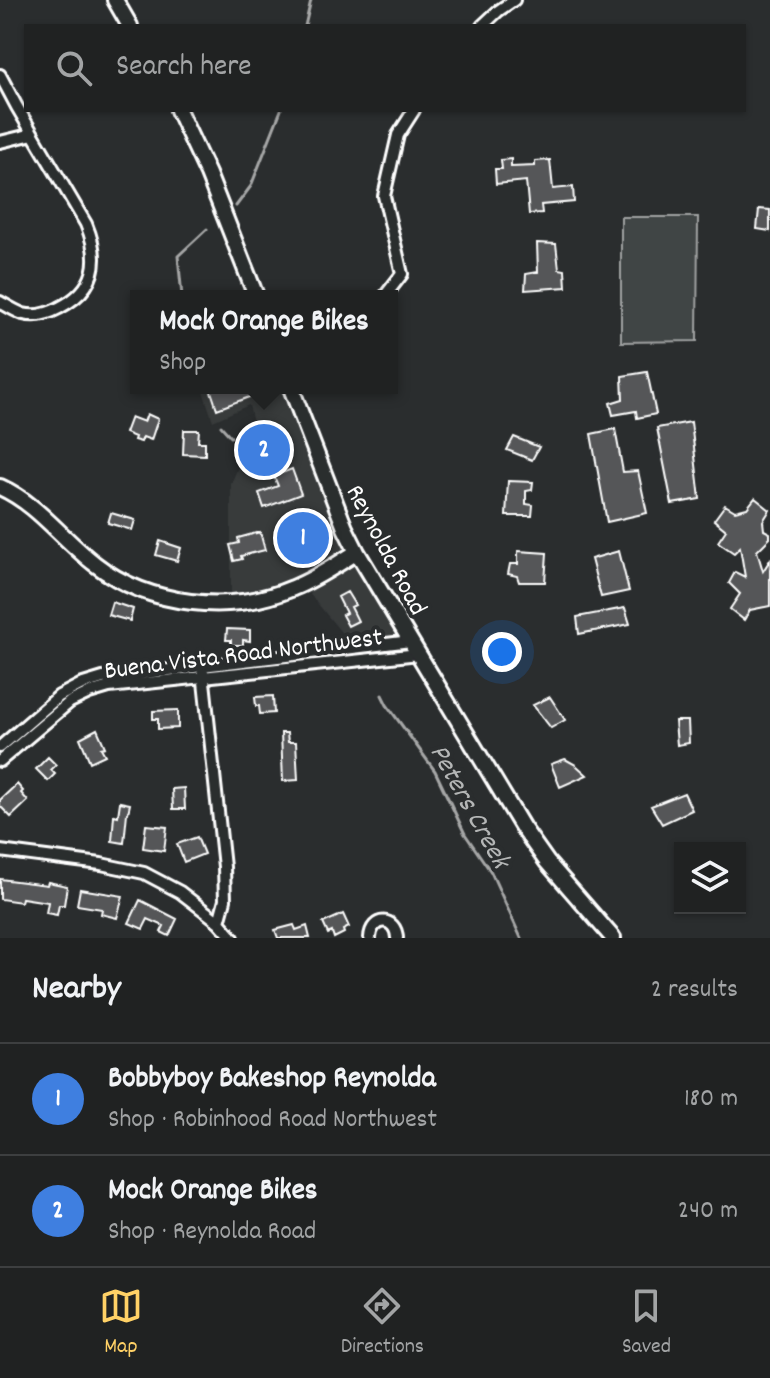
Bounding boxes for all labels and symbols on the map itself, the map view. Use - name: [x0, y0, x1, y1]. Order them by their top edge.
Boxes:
- pin: 2: [238, 420, 290, 480]
- street label: Reynolda Road: [335, 479, 435, 623]
- pin: 1: [277, 508, 329, 568]
- street label: Buena Vista Road Northwest: [102, 620, 385, 691]
- your location: [482, 632, 522, 672]
- water label: Peters Creek: [417, 738, 519, 879]

